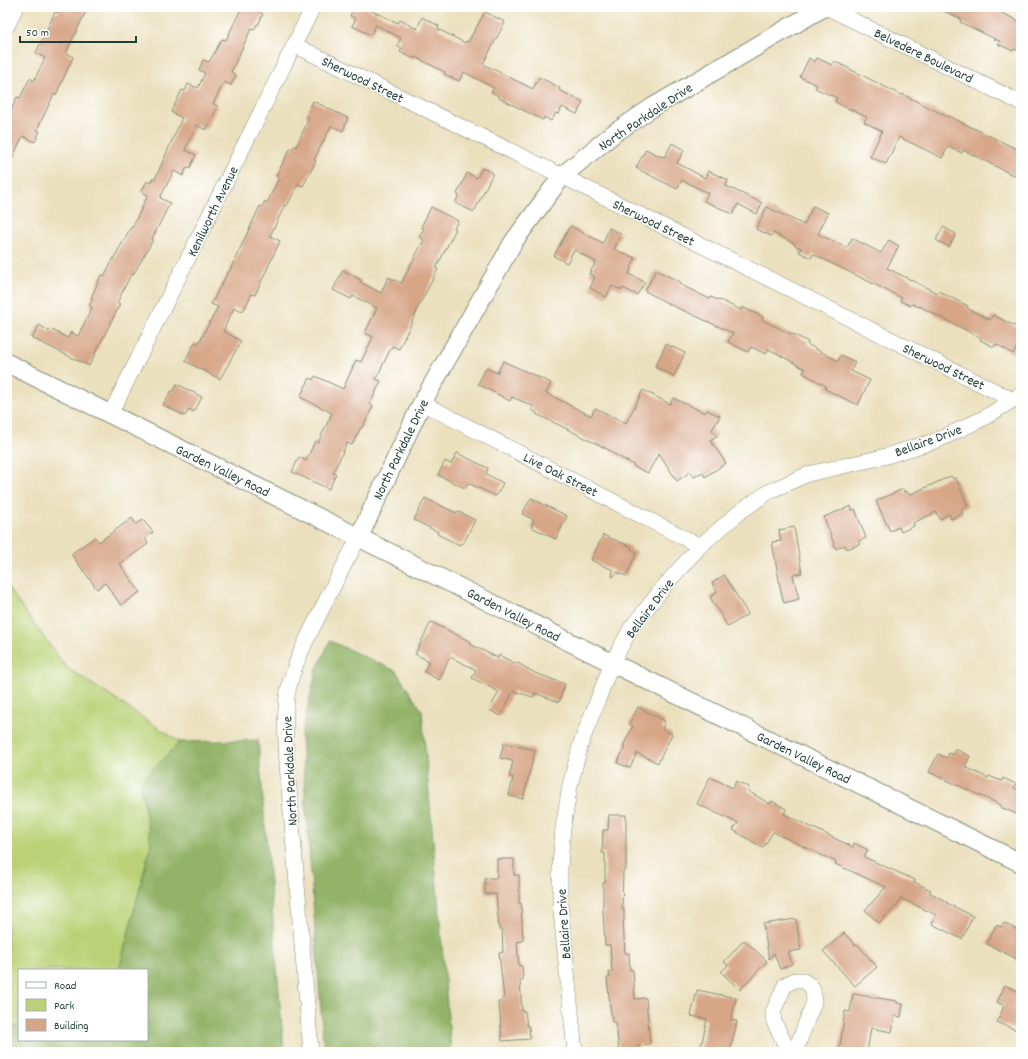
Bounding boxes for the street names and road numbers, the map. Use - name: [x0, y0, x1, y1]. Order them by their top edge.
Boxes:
- street label: Belvedere Boulevard: [870, 24, 976, 89]
- street label: Sherwood Street: [318, 52, 407, 109]
- street label: North Parkdale Drive: [595, 79, 697, 157]
- street label: Kenilworth Avenue: [183, 163, 244, 261]
- street label: Sherwood Street: [609, 195, 698, 252]
- street label: Sherwood Street: [899, 339, 988, 396]
- street label: North Parkdale Drive: [369, 396, 435, 504]
- street label: Bellaire Drive: [892, 420, 965, 463]
- street label: Garden Valley Road: [172, 440, 273, 503]
- street label: Live Oak Street: [519, 448, 601, 503]
- street label: Bellaire Drive: [622, 575, 680, 643]
- street label: Garden Valley Road: [463, 584, 563, 648]
- street label: North Parkdale Drive: [278, 716, 304, 826]
- street label: Garden Valley Road: [753, 727, 854, 790]
- street label: Bellaire Drive: [553, 888, 577, 960]

